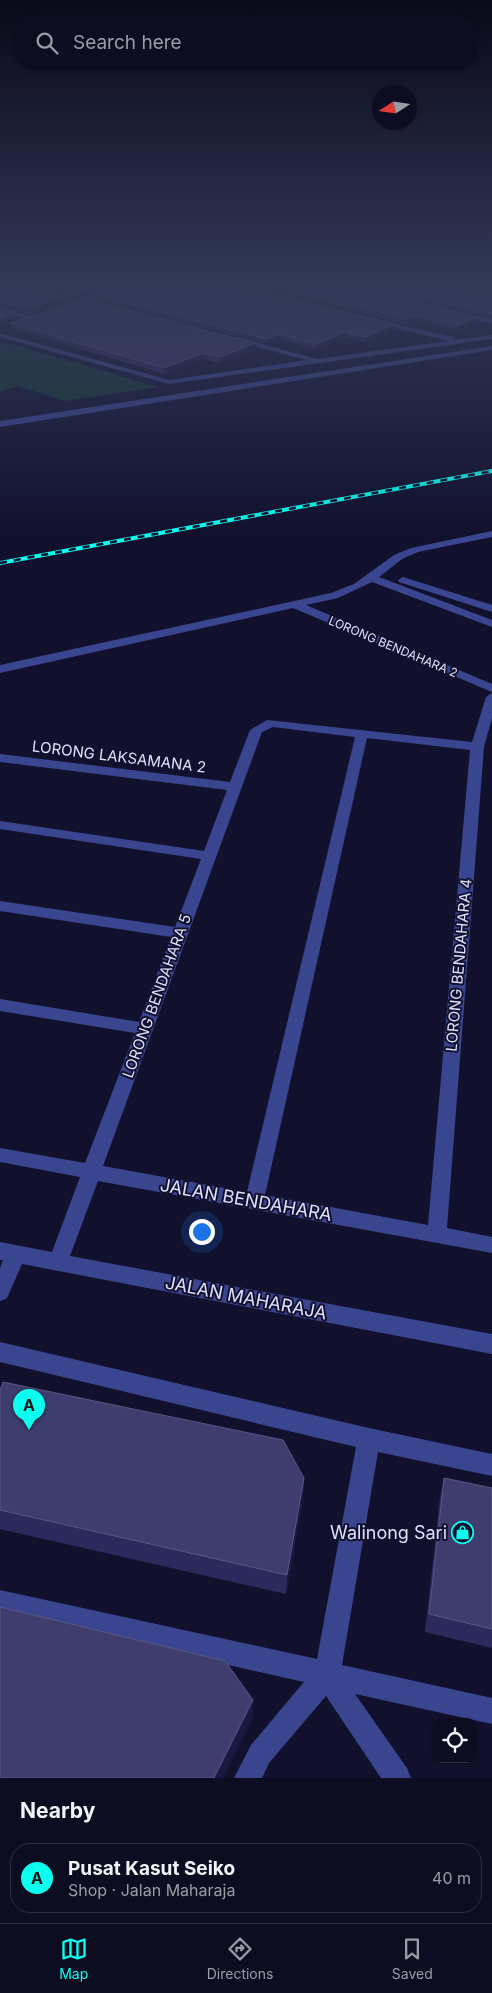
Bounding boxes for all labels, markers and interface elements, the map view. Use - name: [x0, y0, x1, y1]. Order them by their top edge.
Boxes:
- search box: [15, 15, 477, 70]
- icon: search: [33, 29, 61, 57]
- text: Search here: [73, 31, 182, 54]
- north arrow: [372, 85, 417, 130]
- street label: LORONG BENDAHARA 2: [327, 613, 460, 680]
- street label: LORONG LAKSAMANA 2: [31, 736, 207, 777]
- street label: LORONG BENDAHARA 4: [441, 878, 476, 1052]
- street label: LORONG BENDAHARA 5: [118, 911, 195, 1080]
- street label: JALAN BENDAHARA: [158, 1174, 334, 1225]
- your location: [189, 1219, 215, 1245]
- street label: JALAN MAHARAJA: [163, 1272, 329, 1323]
- pin: A: [13, 1389, 45, 1430]
- shop icon: Walinong Sari: [451, 1521, 475, 1545]
- place label: Walinong Sari: [330, 1522, 447, 1543]
- map controls: [432, 1718, 477, 1763]
- button: locate: [432, 1718, 477, 1763]
- text: Nearby: [20, 1798, 95, 1823]
- text: Pusat Kasut Seiko: [68, 1857, 235, 1880]
- text: A: [31, 1868, 43, 1888]
- text: 40 m: [432, 1868, 471, 1888]
- text: Shop · Jalan Maharaja: [68, 1880, 235, 1900]
- tab: Map: [59, 1935, 88, 1982]
- tab: Directions: [207, 1935, 273, 1982]
- tab: Saved: [392, 1935, 433, 1982]

